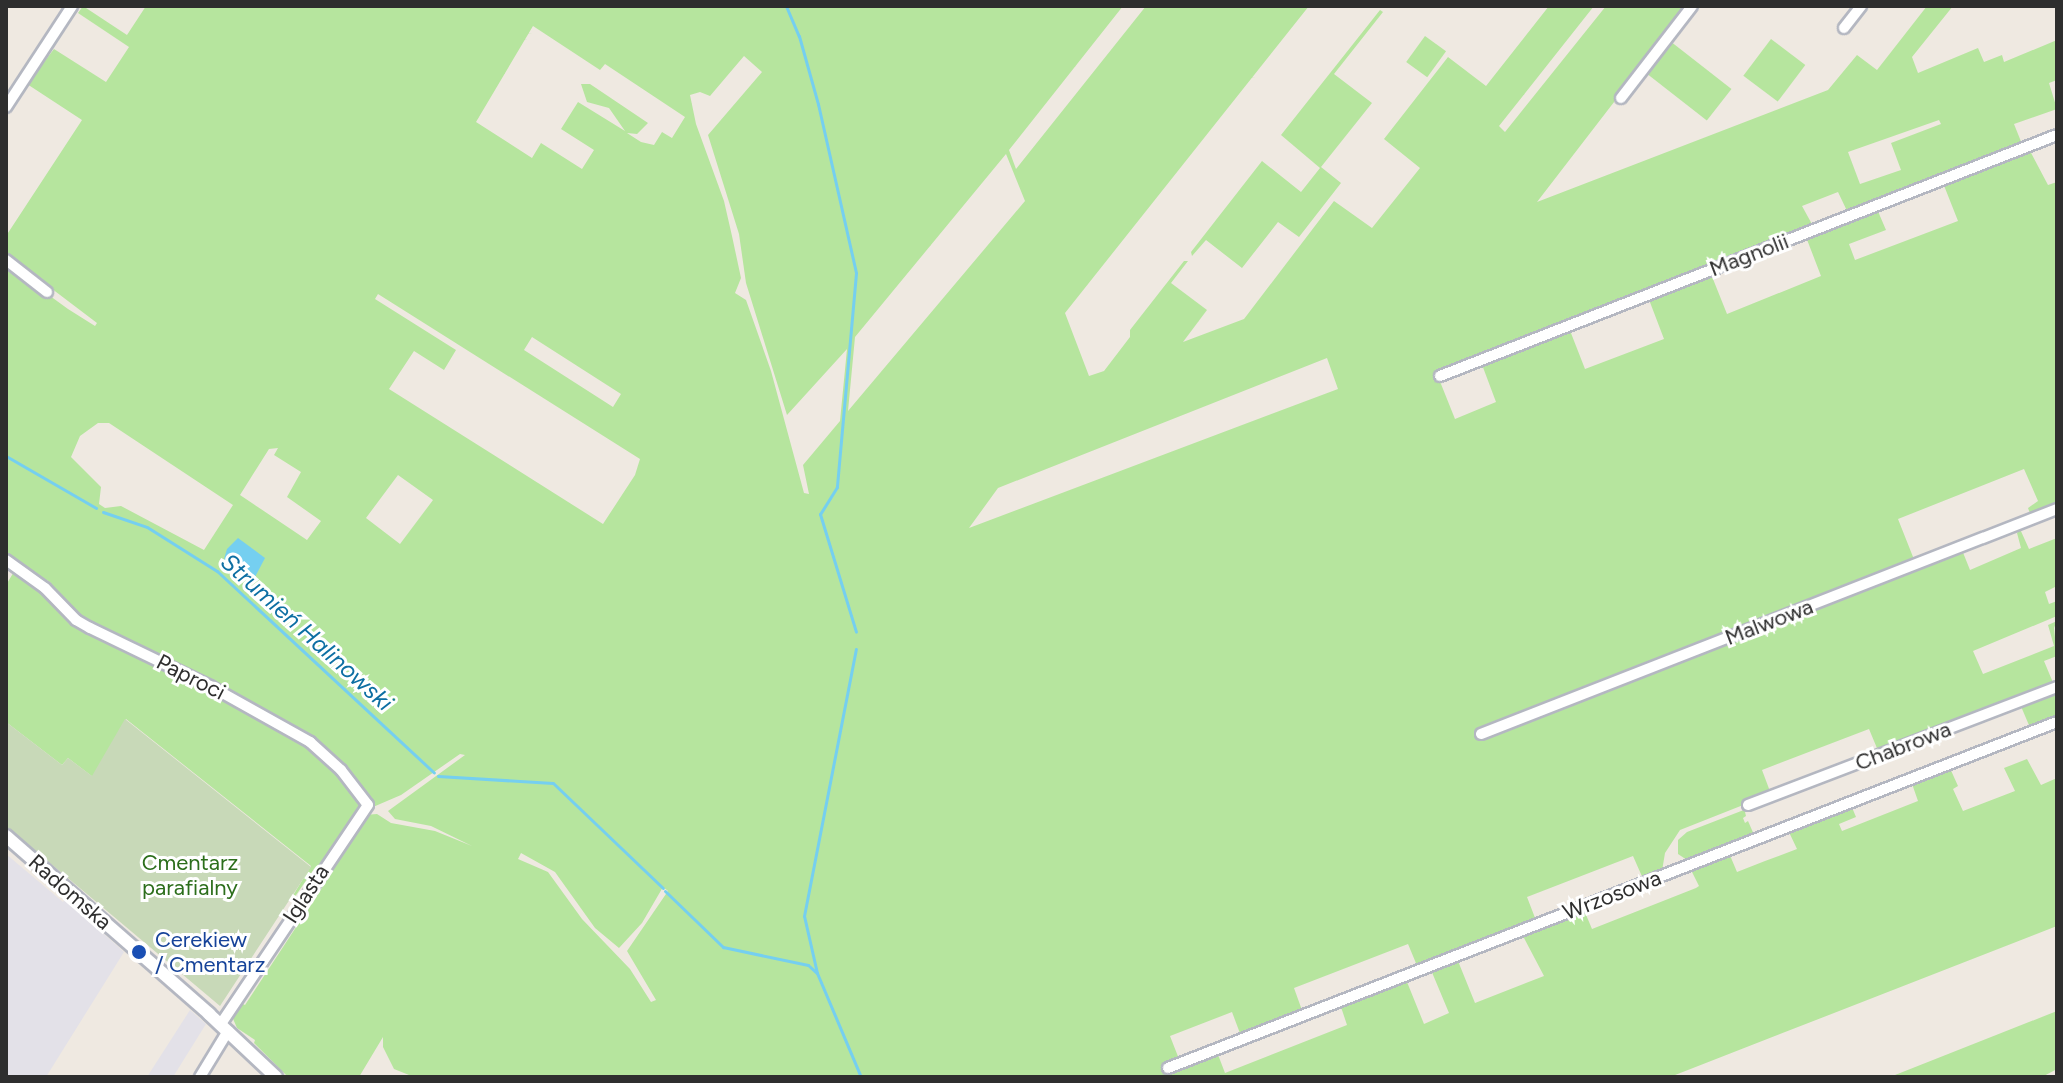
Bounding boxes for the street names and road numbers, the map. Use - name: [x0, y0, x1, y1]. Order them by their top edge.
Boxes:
- street label: Magnolii: [1706, 228, 1792, 282]
- street label: Malwowa: [1721, 593, 1817, 651]
- street label: Paproci: [152, 648, 230, 706]
- street label: Chabrowa: [1851, 716, 1955, 776]
- street label: Radomska: [23, 849, 117, 935]
- street label: Iglasta: [277, 860, 335, 928]
- street label: Wrzosowa: [1559, 864, 1665, 926]

